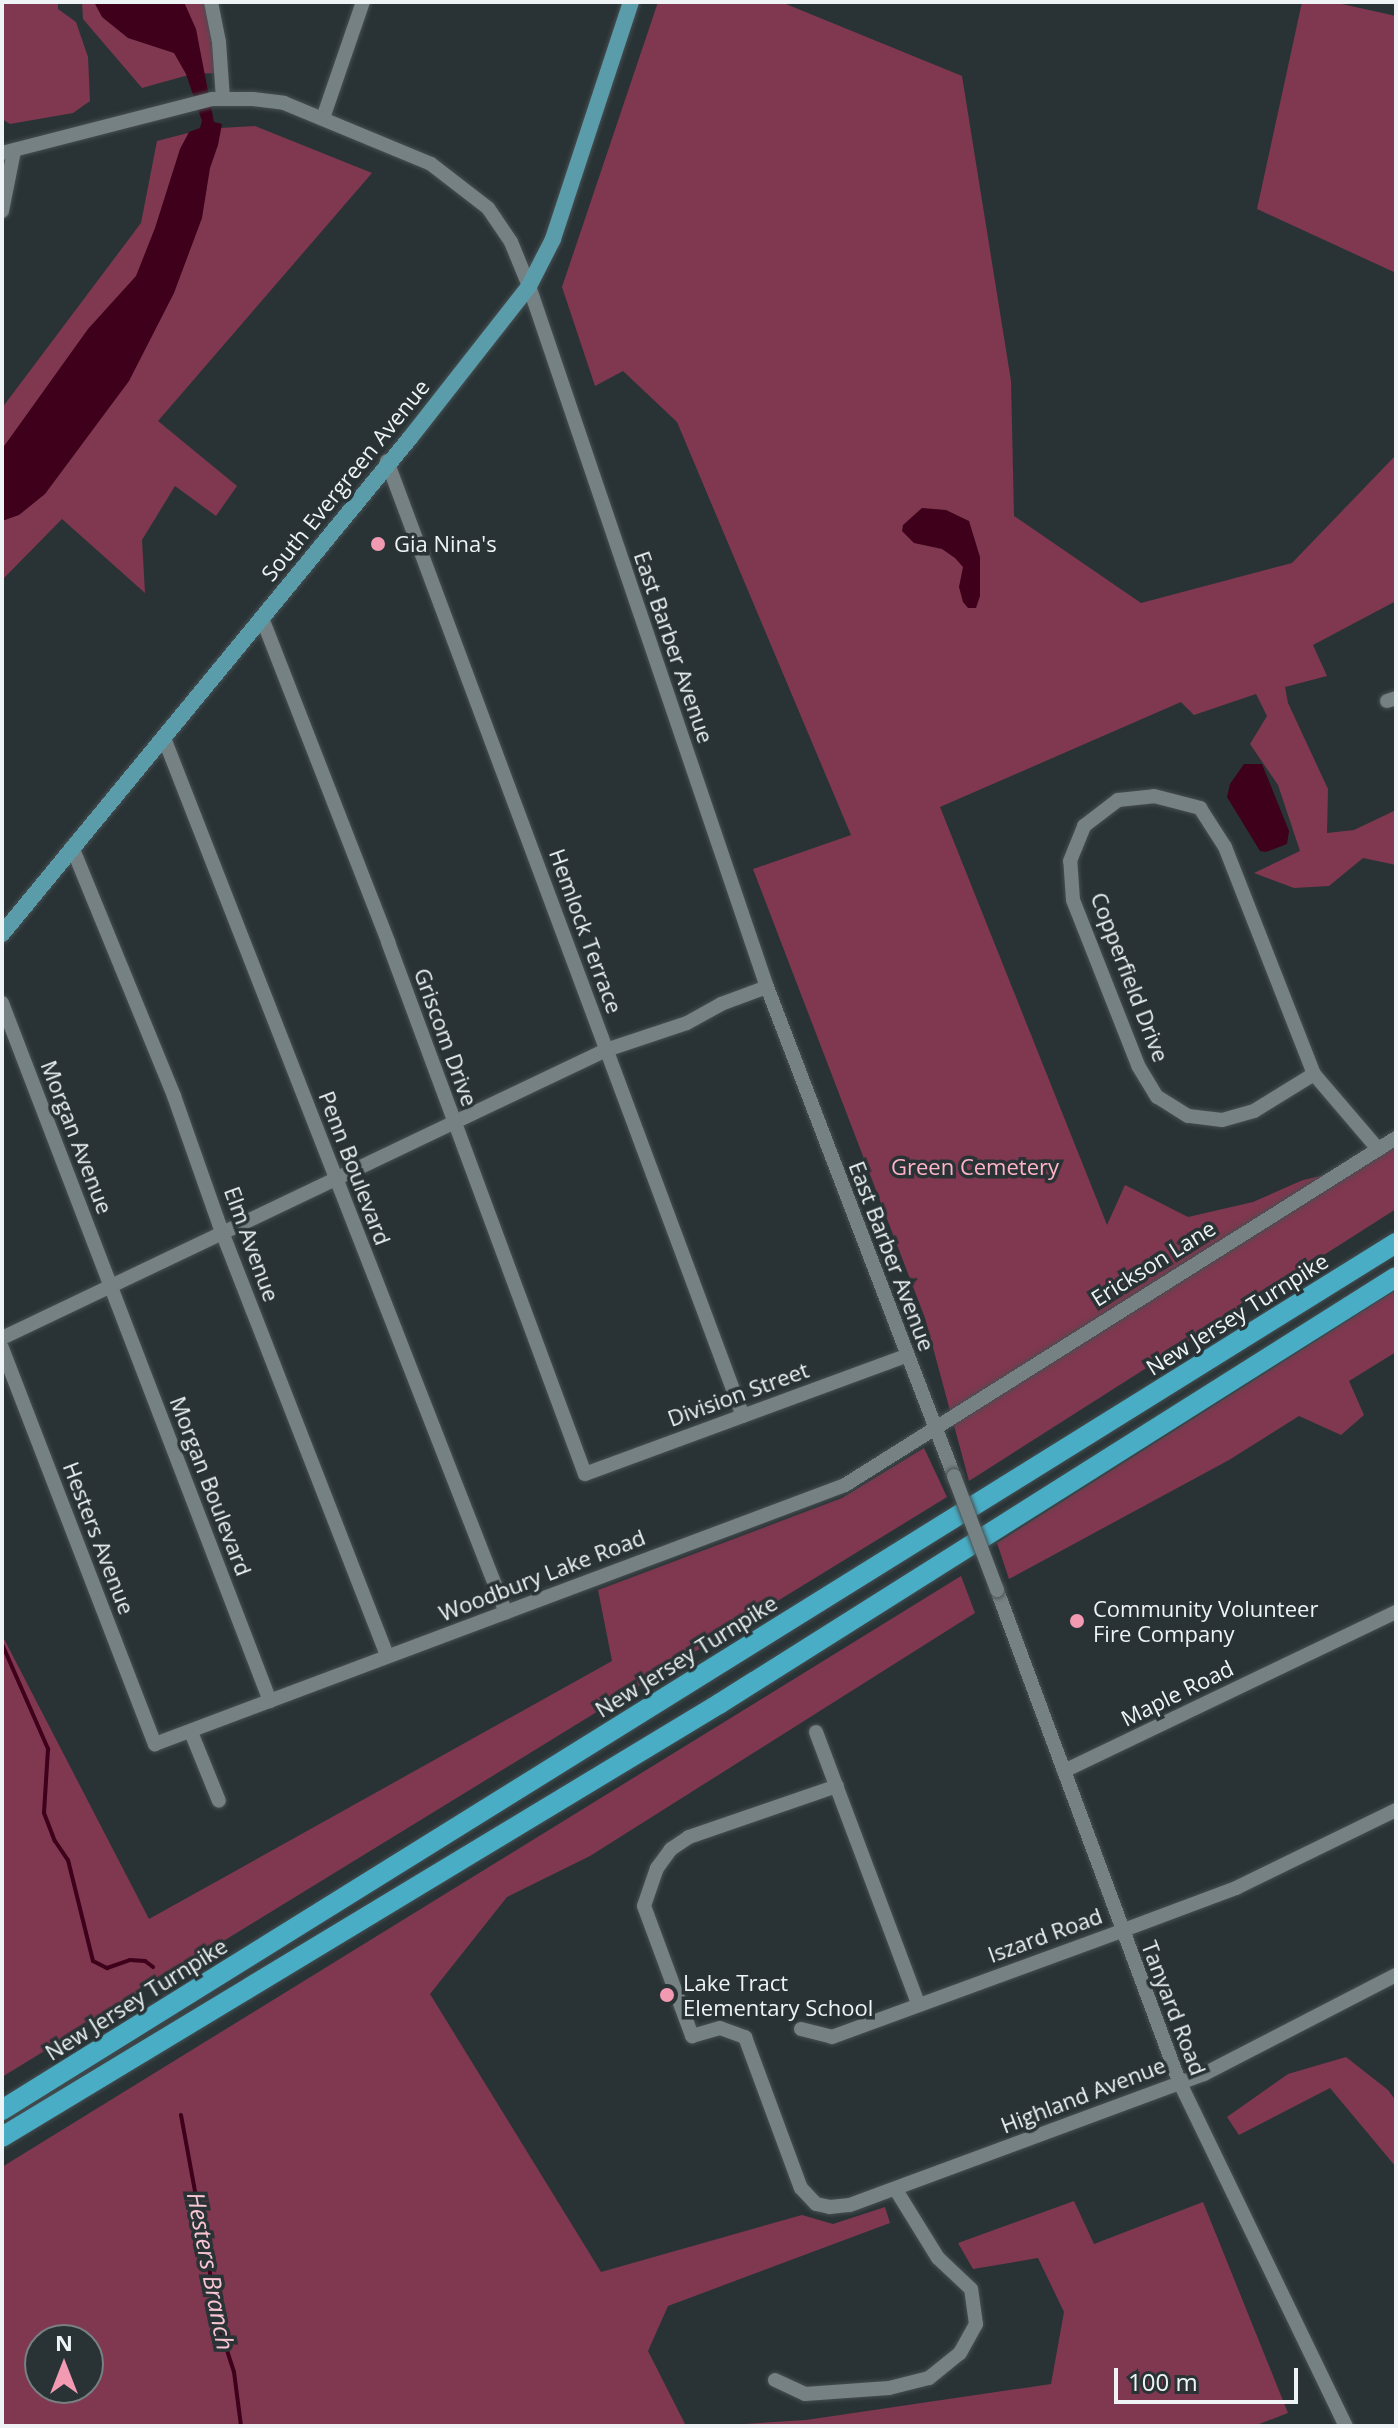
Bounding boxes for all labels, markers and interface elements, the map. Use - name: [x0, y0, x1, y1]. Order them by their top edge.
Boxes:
- street label: South Evergreen Avenue: [255, 374, 435, 586]
- place label: Gia Nina's: [394, 531, 497, 557]
- marker: Gia Nina's: [369, 535, 387, 553]
- street label: East Barber Avenue: [629, 548, 719, 746]
- street label: Hemlock Terrace: [544, 845, 628, 1017]
- street label: Copperfield Drive: [1086, 889, 1174, 1065]
- street label: Griscom Drive: [409, 964, 483, 1110]
- street label: Morgan Avenue: [36, 1057, 118, 1217]
- street label: Penn Boulevard: [314, 1087, 396, 1249]
- park label: Green Cemetery: [891, 1154, 1059, 1180]
- street label: East Barber Avenue: [844, 1157, 940, 1355]
- street label: Elm Avenue: [219, 1183, 285, 1305]
- street label: Erickson Lane: [1086, 1214, 1220, 1312]
- street label: New Jersey Turnpike: [1141, 1247, 1333, 1381]
- street label: Division Street: [664, 1356, 812, 1432]
- street label: Morgan Boulevard: [165, 1393, 257, 1579]
- street label: Hesters Avenue: [58, 1458, 140, 1618]
- street label: Woodbury Lake Road: [435, 1523, 649, 1627]
- street label: New Jersey Turnpike: [590, 1589, 782, 1723]
- place label: Community Volunteer Fire Company: [1093, 1595, 1318, 1646]
- marker: Community Volunteer Fire Company: [1068, 1612, 1086, 1630]
- street label: Maple Road: [1117, 1654, 1237, 1732]
- street label: Iszard Road: [984, 1902, 1106, 1968]
- street label: New Jersey Turnpike: [40, 1932, 232, 2066]
- street label: Tanyard Road: [1136, 1937, 1212, 2079]
- place label: Lake Tract Elementary School: [683, 1969, 873, 2020]
- marker: Lake Tract Elementary School: [658, 1986, 676, 2004]
- street label: Highland Avenue: [997, 2051, 1169, 2139]
- water label: Hesters Branch: [182, 2189, 240, 2353]
- north arrow: [24, 2324, 104, 2404]
- text: N: [55, 2327, 73, 2357]
- scale bar: [1118, 2352, 1302, 2402]
- text: 100 m: [1128, 2365, 1198, 2398]

